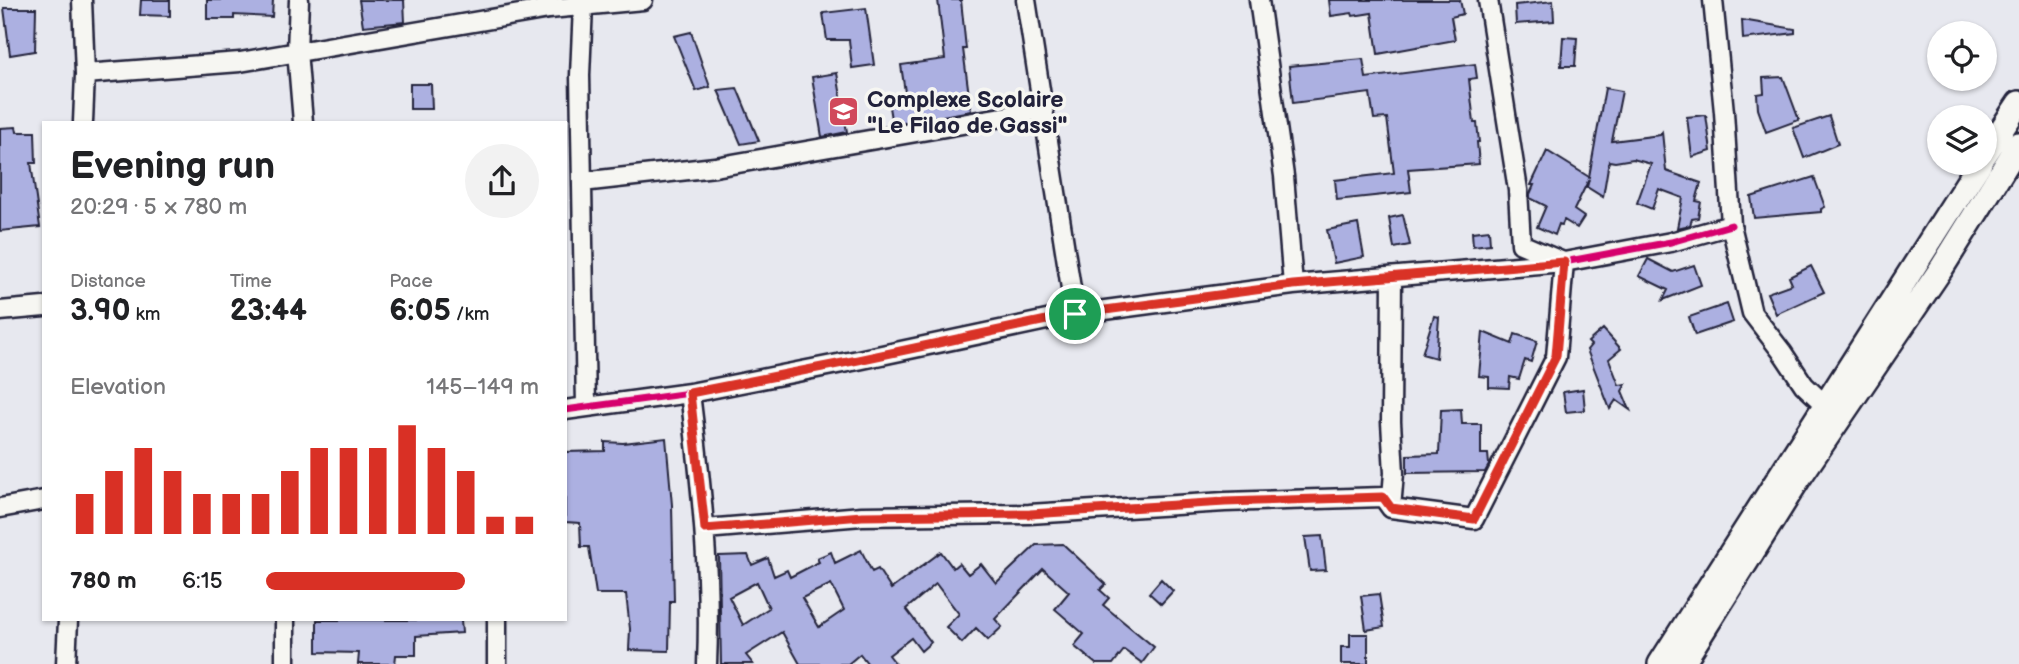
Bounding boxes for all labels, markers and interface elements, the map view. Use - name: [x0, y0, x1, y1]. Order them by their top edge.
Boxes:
- map controls: [1927, 21, 1997, 175]
- button: locate: [1927, 21, 1997, 91]
- place label: Complexe Scolaire "Le Filao de Gassi": [867, 86, 1068, 140]
- school or university icon: Complexe Scolaire "Le Filao de Gassi": [827, 95, 861, 129]
- button: layers: [1927, 105, 1997, 175]
- text: Evening run: [70, 144, 275, 189]
- button: share: [465, 144, 539, 218]
- text: 20:29 · 5 × 780 m: [70, 193, 247, 221]
- text: Distance: [70, 270, 146, 293]
- text: Time: [230, 270, 272, 293]
- text: Pace: [389, 270, 433, 293]
- pin: [1045, 284, 1105, 344]
- text: 3.90: [70, 293, 130, 329]
- text: 23:44: [230, 293, 307, 329]
- text: 6:05: [389, 293, 451, 329]
- icon: arrive: [1056, 295, 1094, 333]
- text: km: [130, 303, 161, 326]
- text: /km: [451, 303, 489, 326]
- text: Elevation: [70, 373, 166, 401]
- text: 145–149 m: [426, 373, 539, 401]
- text: 780 m: [70, 567, 137, 595]
- text: 6:15: [182, 567, 223, 595]

